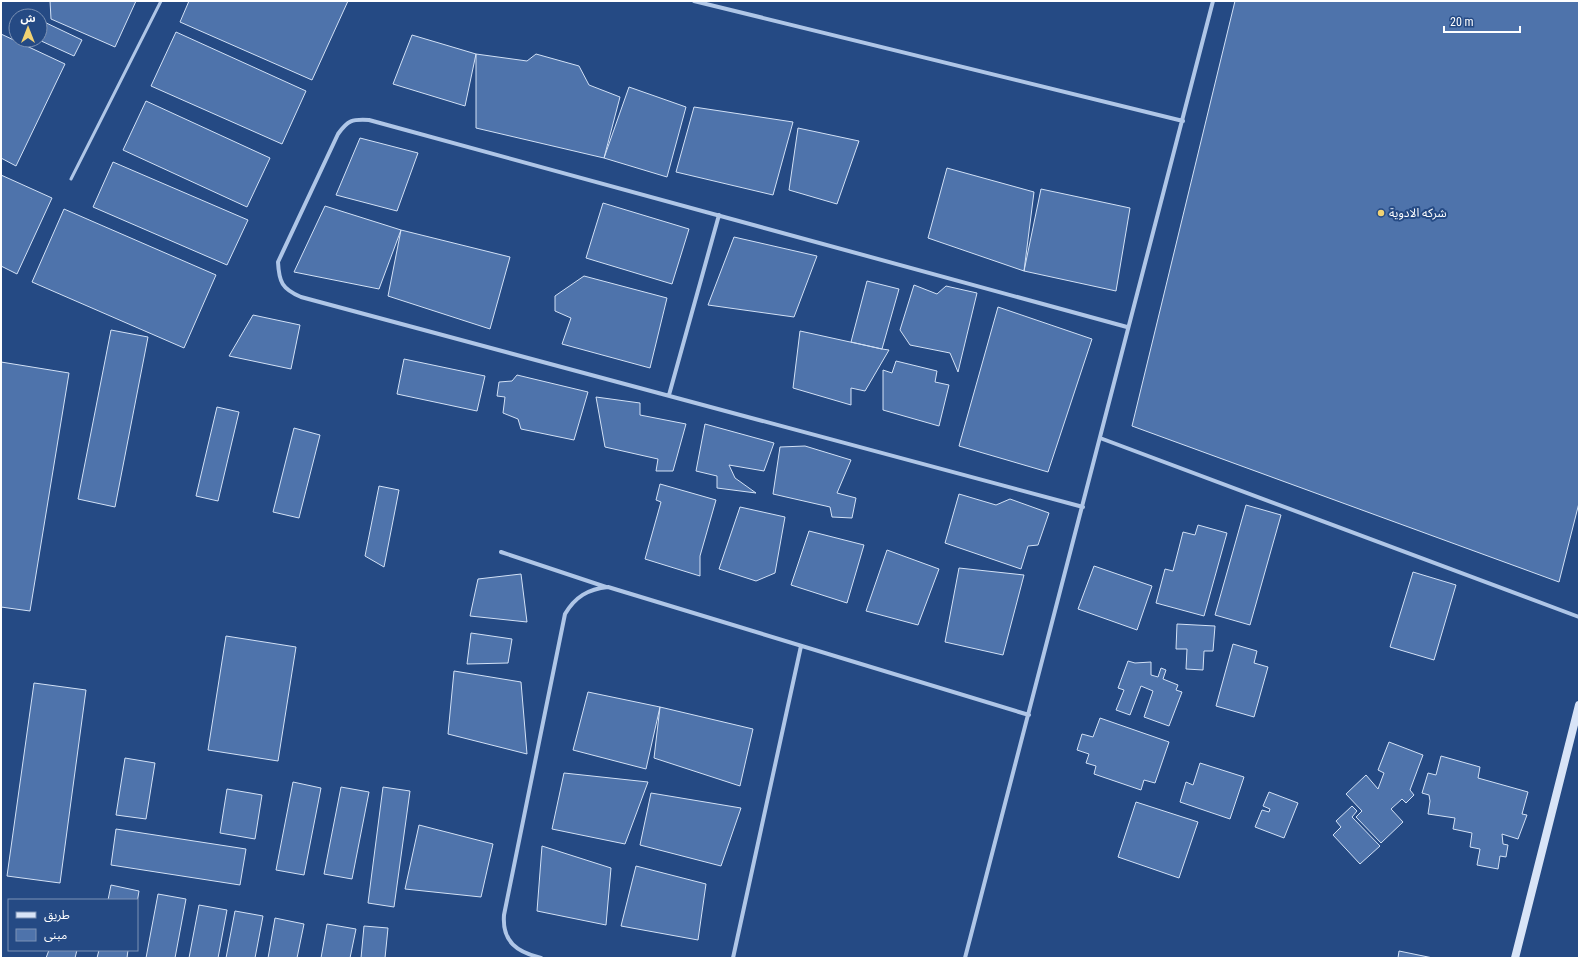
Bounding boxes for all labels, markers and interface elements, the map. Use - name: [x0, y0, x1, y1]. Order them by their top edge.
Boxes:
- north arrow: [8, 8, 48, 48]
- scale bar: [1444, 8, 1520, 34]
- text: ش: [20, 12, 36, 25]
- text: 20 m: [1450, 15, 1474, 29]
- place label: شركه الادوية: [1389, 206, 1447, 220]
- marker: شركه الادوية: [1376, 208, 1386, 218]
- legend: [8, 899, 138, 951]
- text: طريق: [44, 908, 70, 923]
- text: مبنى: [44, 928, 67, 942]

